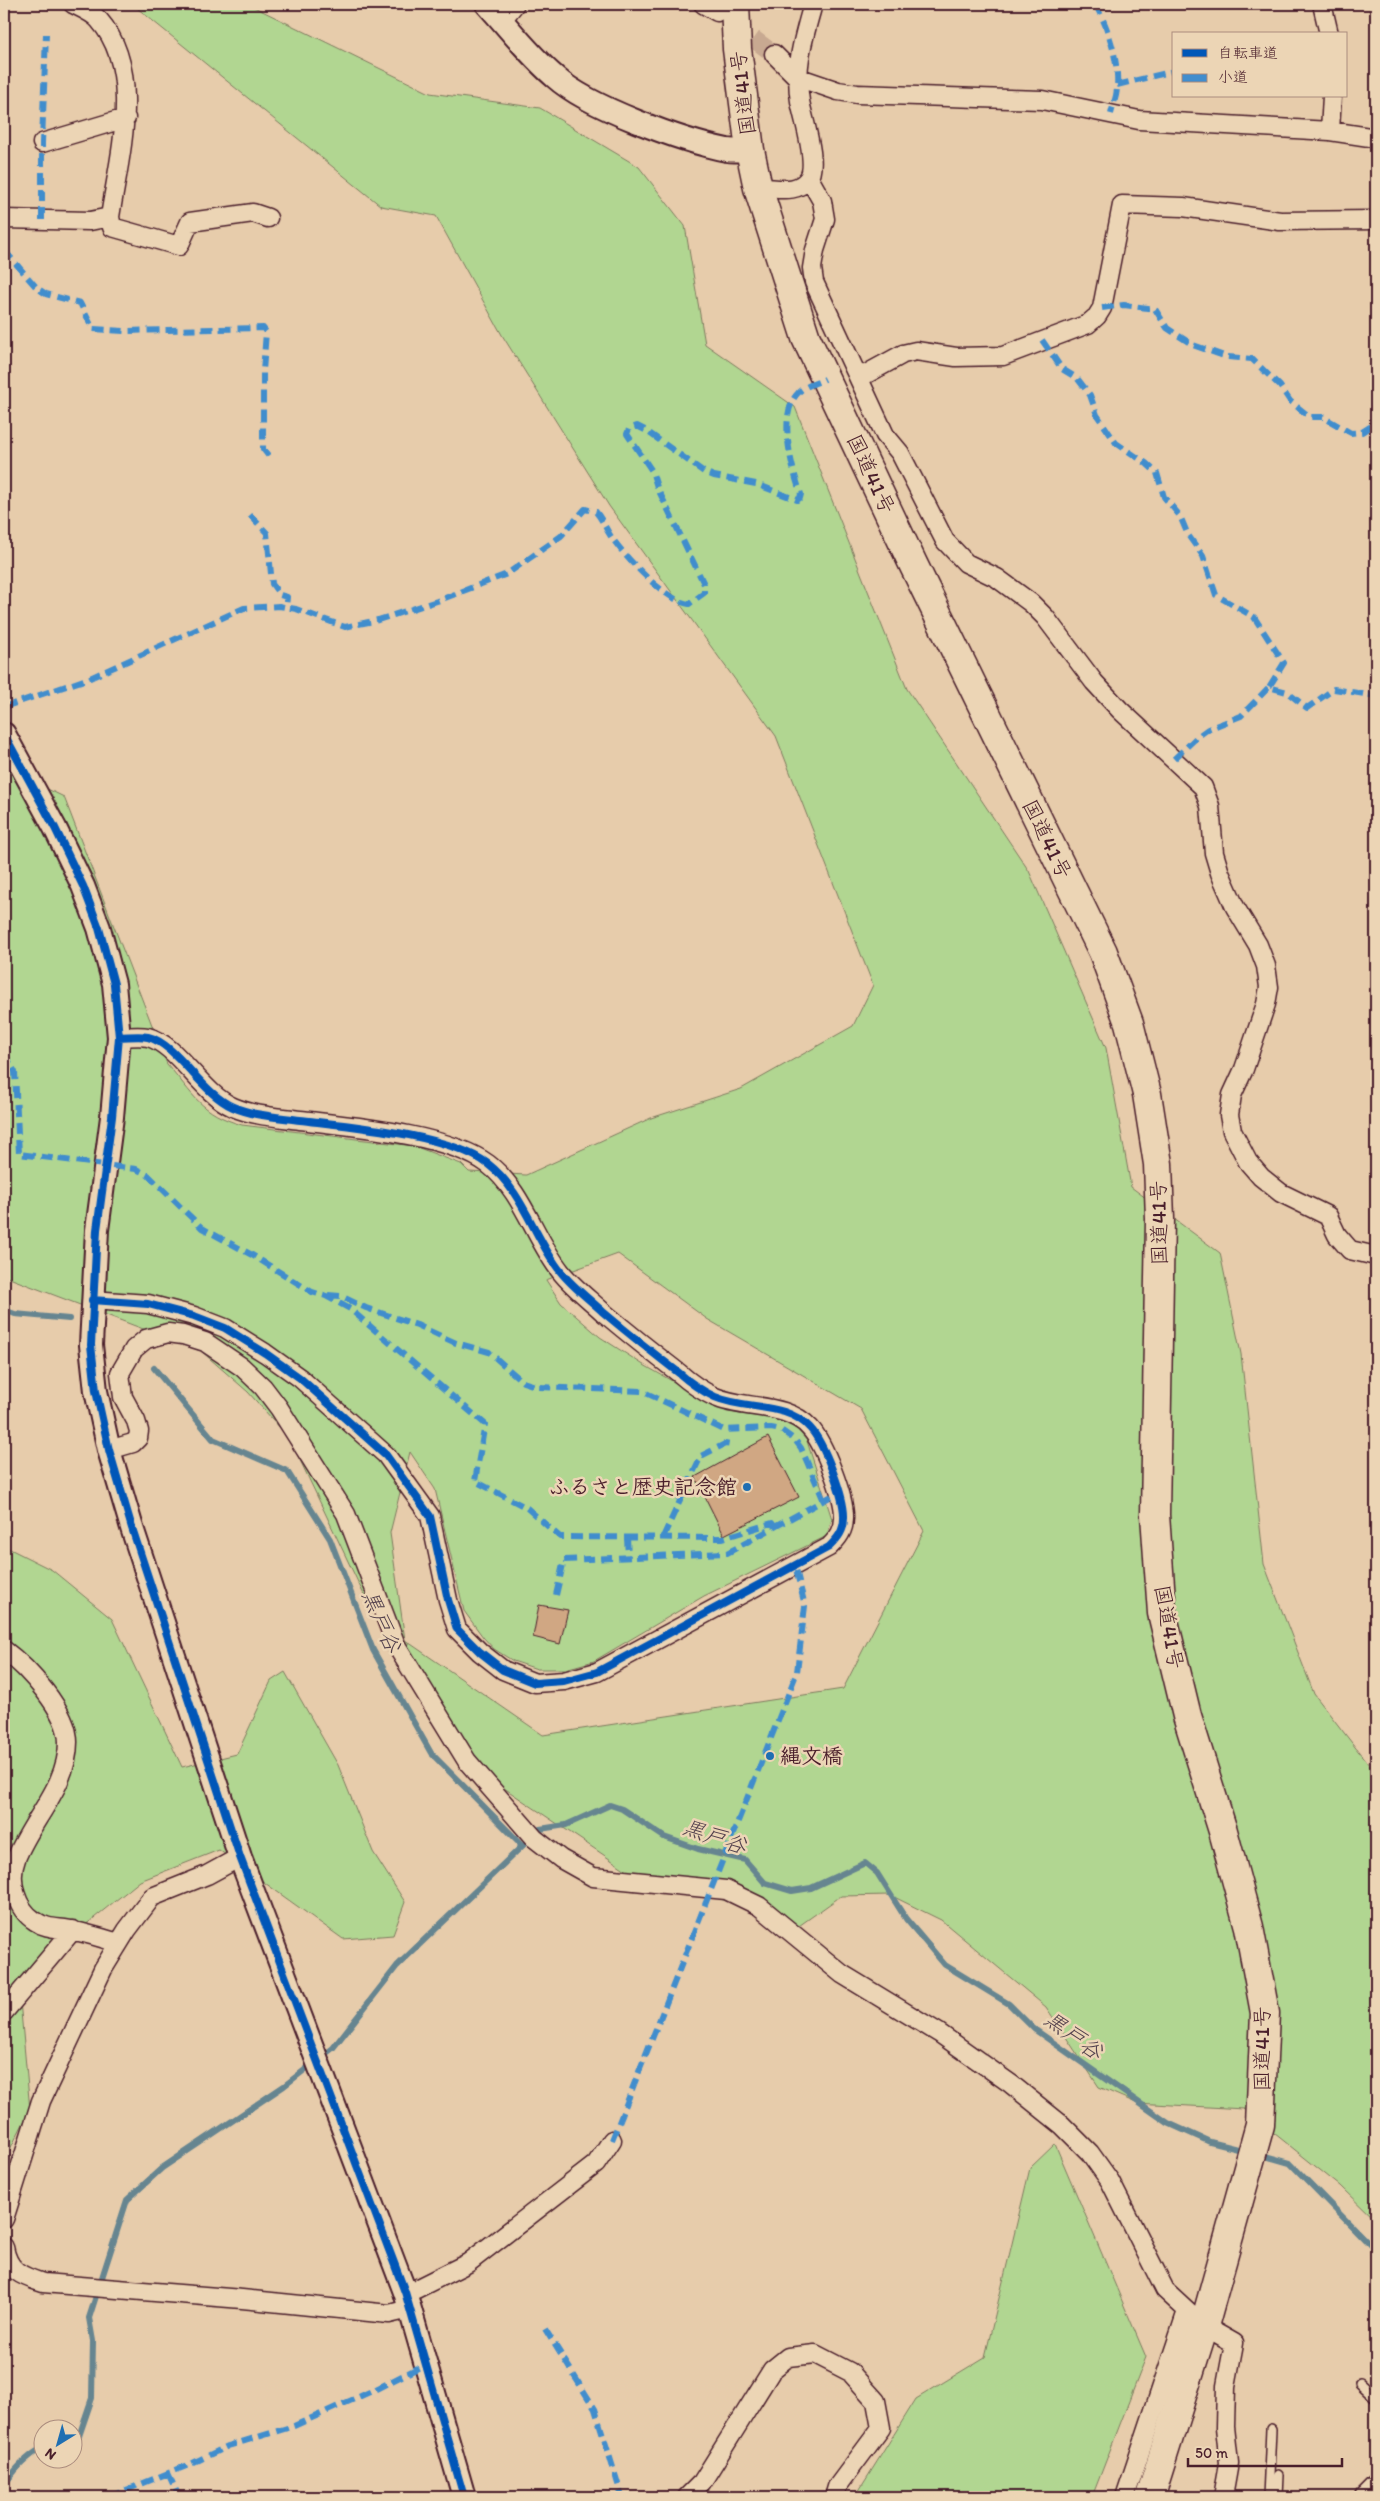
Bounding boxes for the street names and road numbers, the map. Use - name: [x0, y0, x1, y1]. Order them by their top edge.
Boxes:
- street label: 国道41号: [725, 49, 760, 137]
- street label: 国道41号: [842, 430, 901, 518]
- street label: 国道41号: [1018, 795, 1077, 883]
- street label: 国道41号: [1145, 1180, 1172, 1266]
- street label: 国道41号: [1150, 1583, 1189, 1671]
- street label: 国道41号: [1249, 2006, 1274, 2092]

